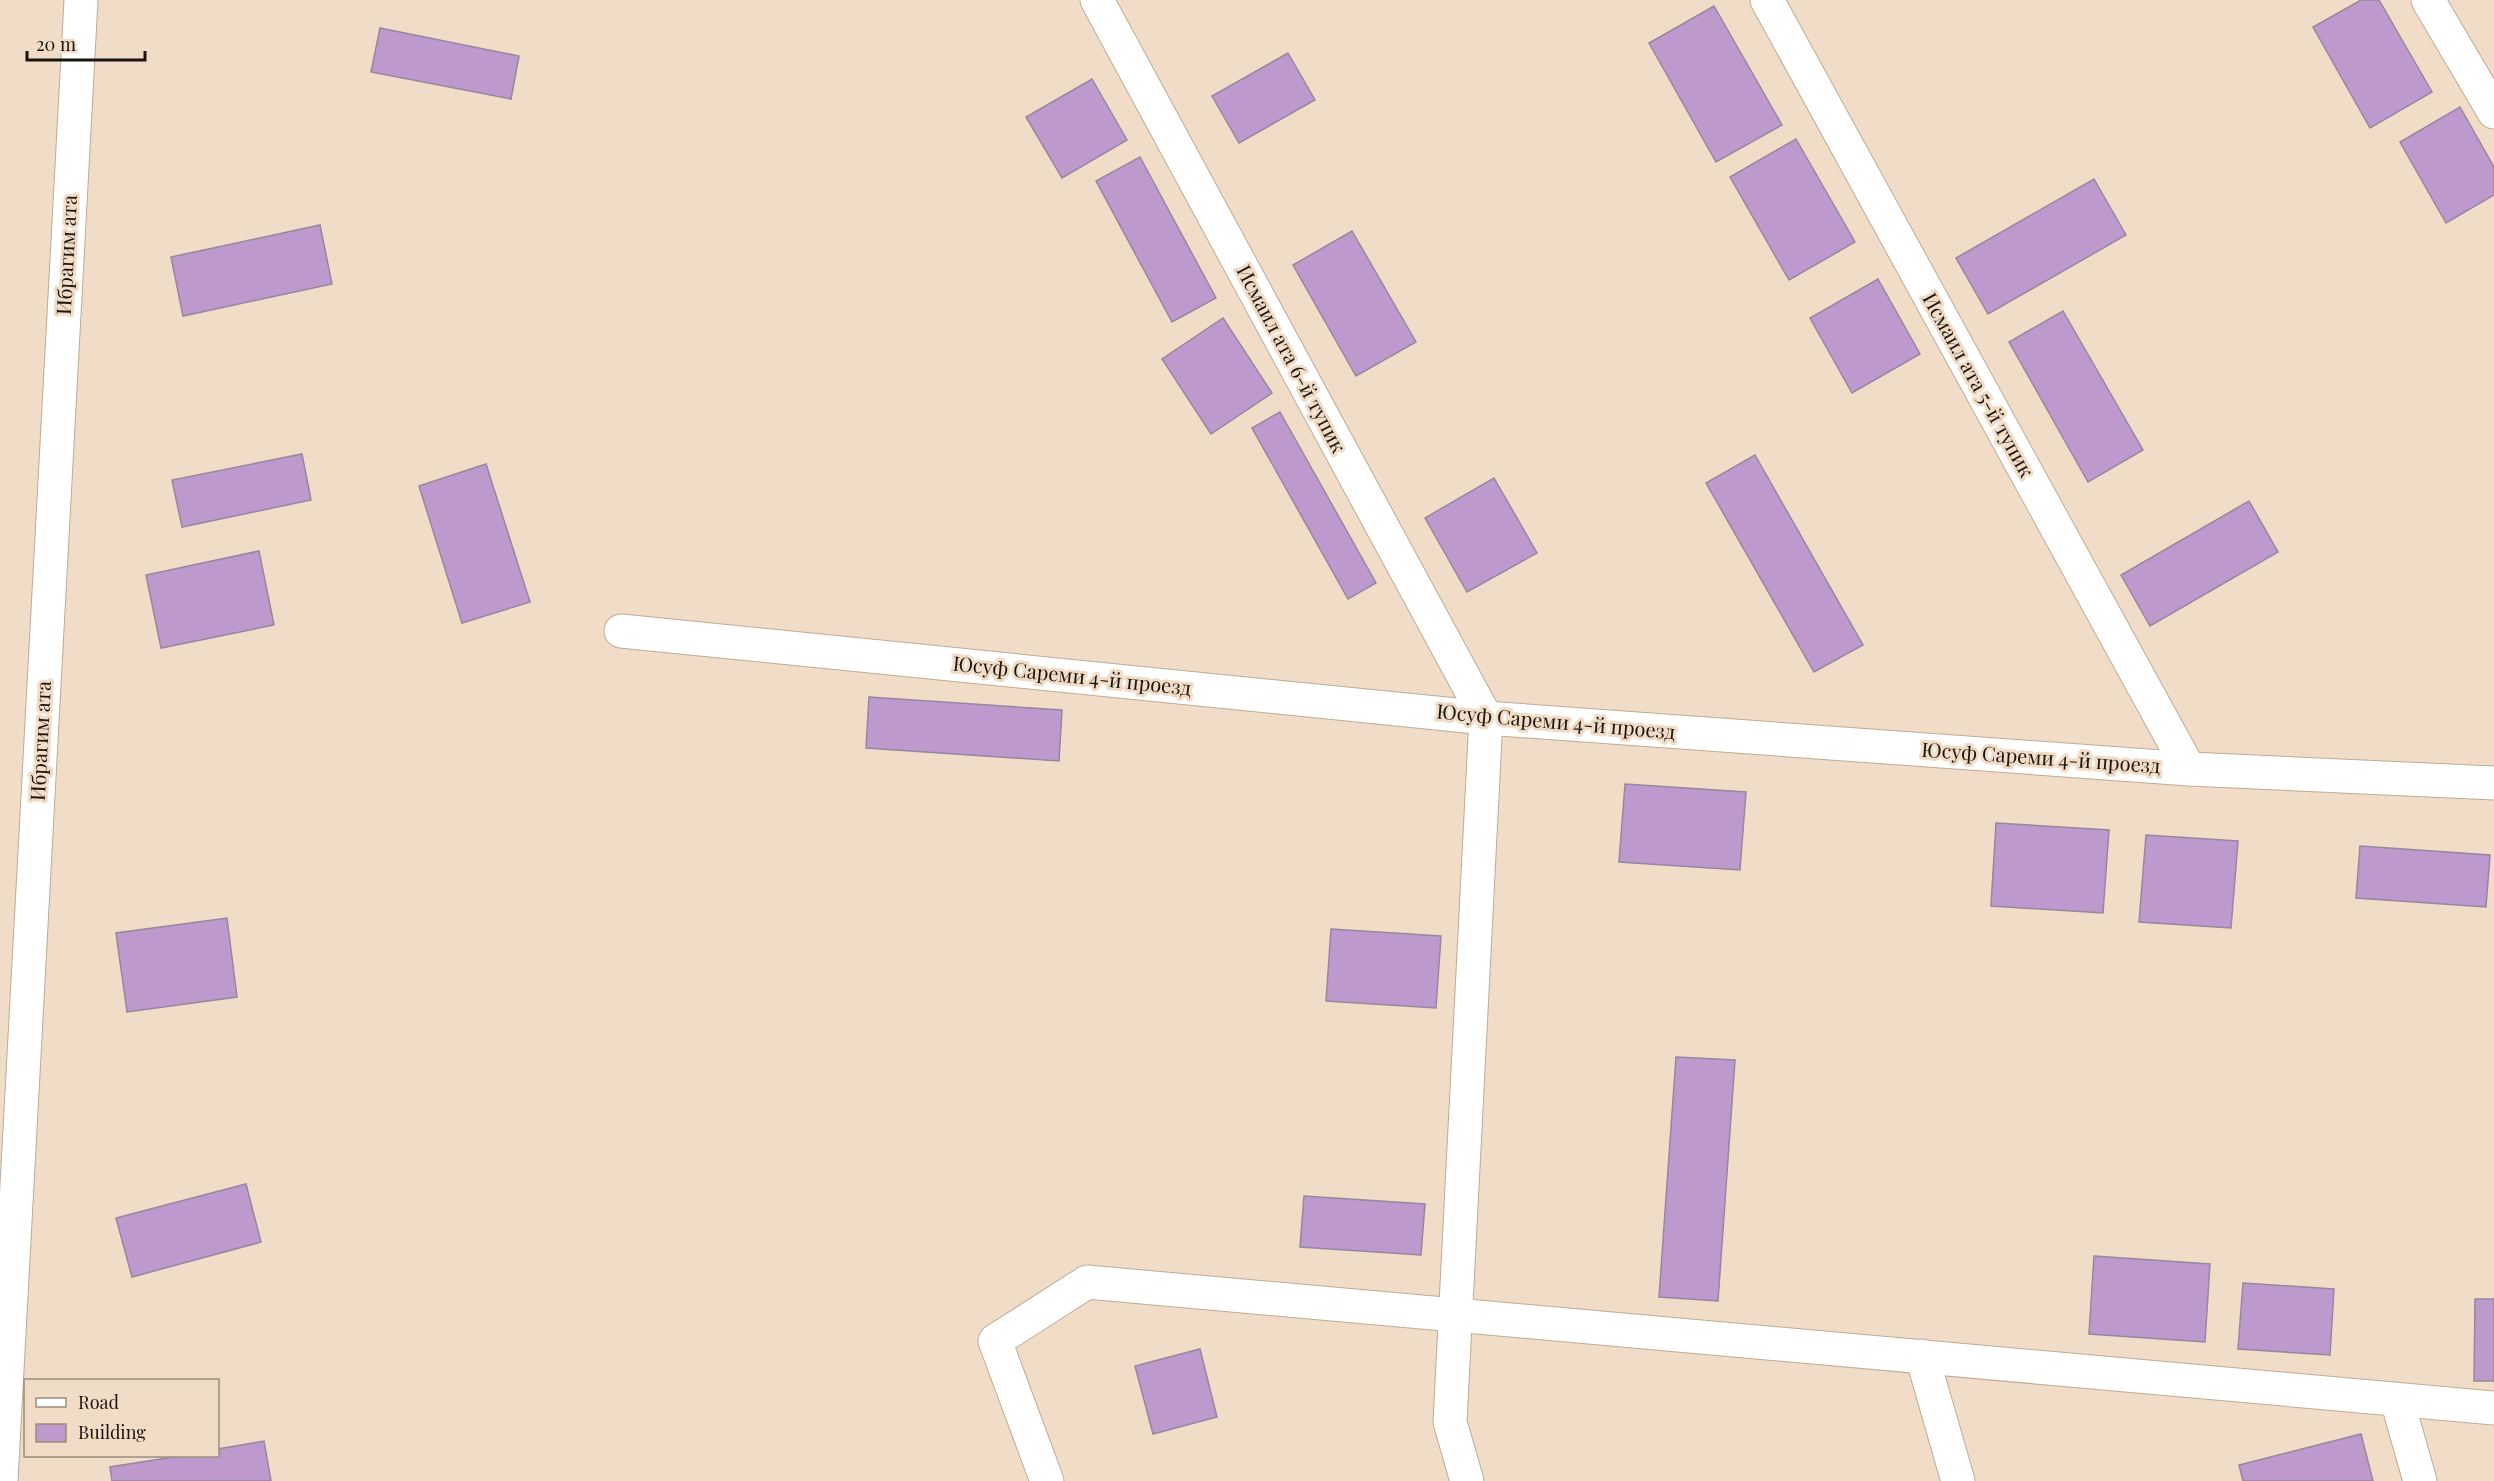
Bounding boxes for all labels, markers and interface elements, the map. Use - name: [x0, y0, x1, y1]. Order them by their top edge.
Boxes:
- scale bar: [27, 24, 146, 62]
- text: 20 m: [36, 32, 76, 56]
- street label: Ибрагим ата: [49, 194, 82, 316]
- street label: Исмаил ата 6-й тупик: [1231, 260, 1354, 457]
- street label: Исмаил ата 5-й тупик: [1917, 287, 2042, 482]
- street label: Юсуф Сареми 4-й проезд: [952, 649, 1193, 701]
- street label: Ибрагим ата: [23, 680, 56, 802]
- street label: Юсуф Сареми 4-й проезд: [1436, 697, 1677, 744]
- street label: Юсуф Сареми 4-й проезд: [1921, 735, 2162, 778]
- legend: [24, 1379, 219, 1457]
- text: Road: [78, 1390, 119, 1414]
- text: Building: [78, 1420, 146, 1444]

